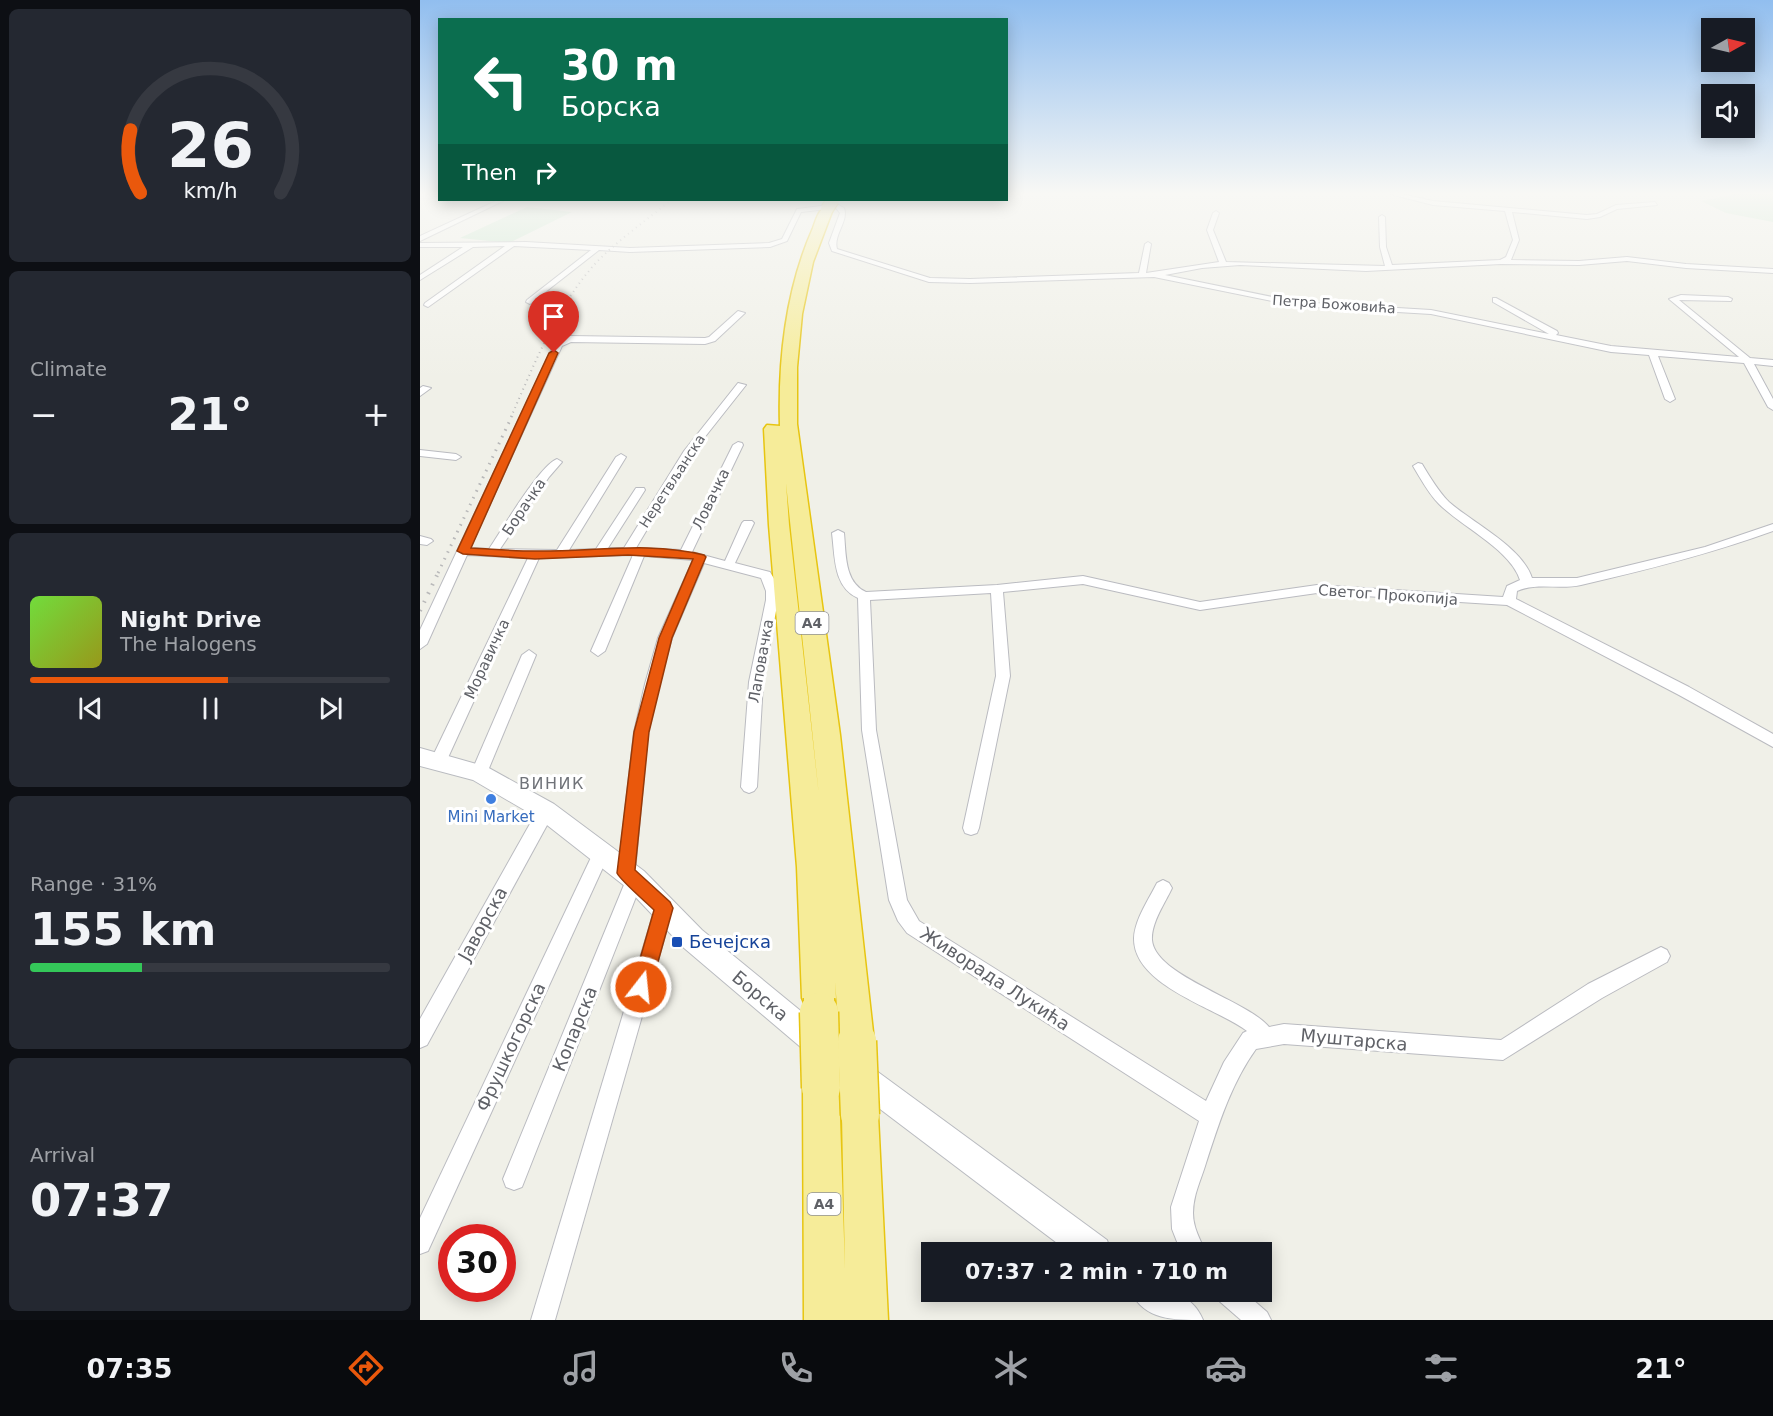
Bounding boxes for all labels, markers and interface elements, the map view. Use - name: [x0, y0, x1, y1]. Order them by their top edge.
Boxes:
- north arrow: [1701, 18, 1755, 72]
- map controls: [1701, 18, 1755, 138]
- text: 30 m: [561, 41, 678, 90]
- icon: left: [462, 42, 540, 120]
- button: sound: [1701, 84, 1755, 138]
- text: Борска: [561, 91, 661, 122]
- text: 26: [167, 109, 253, 182]
- icon: right: [529, 156, 562, 189]
- text: Then: [462, 160, 517, 185]
- text: km/h: [183, 178, 237, 203]
- pin: [528, 291, 579, 353]
- street label: Петра Божовића: [1272, 292, 1396, 316]
- icon: arrive: [537, 300, 570, 333]
- text: Climate: [30, 357, 107, 381]
- text: 21°: [167, 388, 253, 441]
- text: −: [30, 395, 58, 434]
- text: +: [362, 395, 390, 434]
- street label: Неретвљанска: [636, 431, 708, 531]
- street label: Ловачка: [689, 466, 733, 532]
- street label: Борачка: [498, 475, 550, 539]
- street label: Светог Прокопија: [1317, 581, 1459, 609]
- text: Night Drive: [120, 607, 261, 632]
- road number: A4: [796, 612, 828, 634]
- street label: Моравичка: [461, 616, 513, 702]
- street label: Лаповачка: [745, 618, 777, 704]
- text: The Halogens: [120, 632, 257, 656]
- icon: previous: [74, 692, 107, 725]
- icon: pause: [194, 692, 227, 725]
- icon: next: [314, 692, 347, 725]
- district label: ВИНИК: [519, 774, 585, 793]
- marker: Mini Market: [484, 792, 498, 806]
- place label: Mini Market: [447, 808, 535, 826]
- text: Range · 31%: [30, 872, 157, 896]
- street label: Јаворска: [453, 883, 511, 965]
- text: 155 km: [30, 903, 216, 956]
- street label: Живорада Лукића: [917, 922, 1074, 1035]
- place label: Бечејска: [689, 931, 771, 952]
- marker: Бечејска: [670, 935, 684, 949]
- position arrow: [609, 955, 673, 1019]
- street label: Борска: [728, 966, 793, 1025]
- street label: Фрушкогорска: [472, 979, 550, 1114]
- street label: Копарска: [548, 983, 601, 1074]
- street label: Муштарска: [1300, 1024, 1408, 1055]
- text: Arrival: [30, 1143, 95, 1167]
- text: 07:37: [30, 1174, 173, 1227]
- road number: A4: [808, 1193, 840, 1215]
- speed limit sign: 30: [438, 1224, 516, 1302]
- text: 07:37 · 2 min · 710 m: [965, 1259, 1228, 1284]
- icon: directions: [345, 1347, 387, 1389]
- icon: music: [560, 1347, 602, 1389]
- icon: phone: [775, 1347, 817, 1389]
- icon: climate: [990, 1347, 1032, 1389]
- icon: car: [1205, 1347, 1247, 1389]
- icon: filters: [1420, 1347, 1462, 1389]
- text: 07:35: [86, 1353, 172, 1384]
- text: 21°: [1635, 1353, 1686, 1384]

